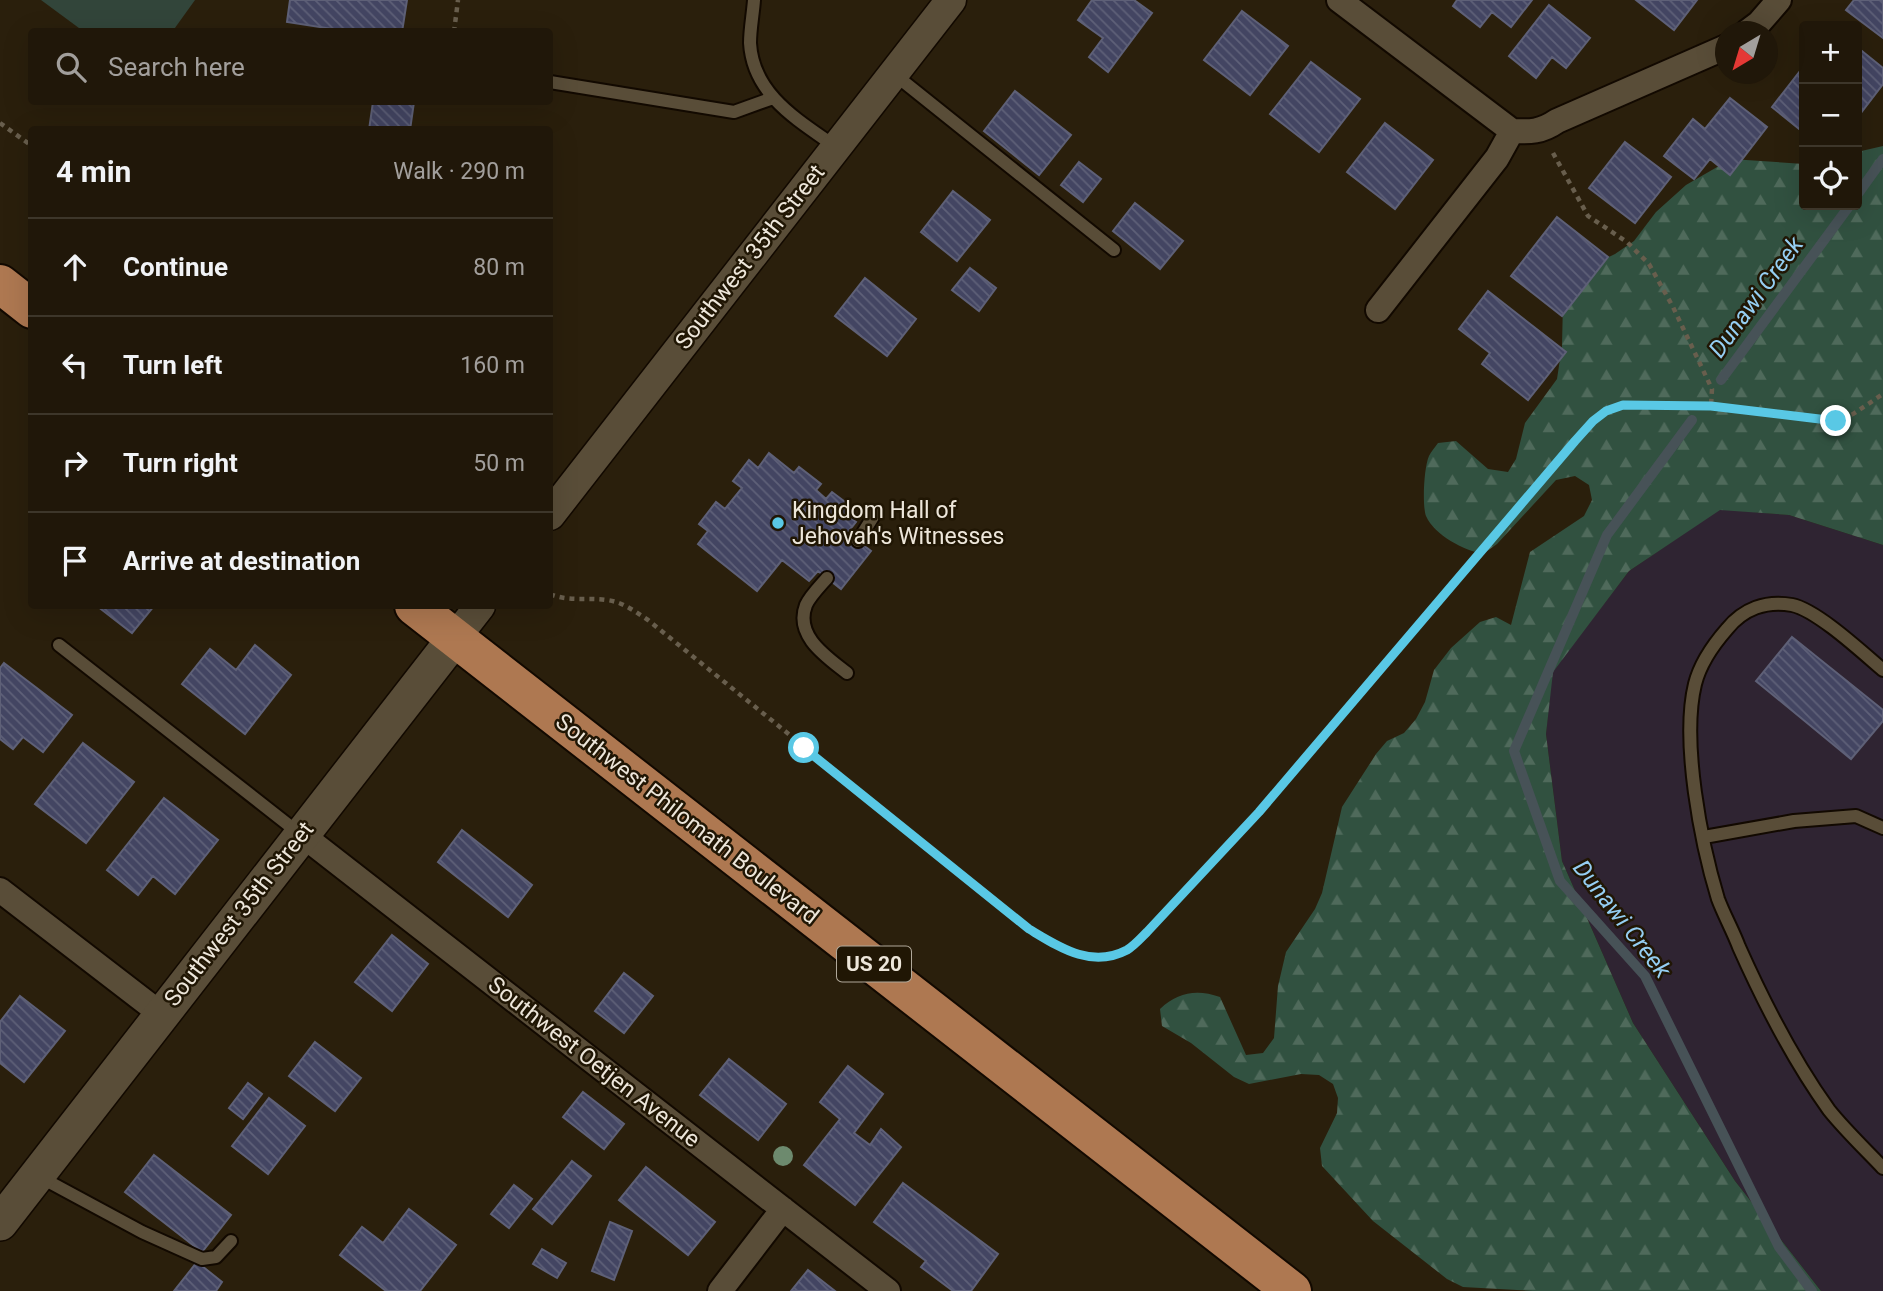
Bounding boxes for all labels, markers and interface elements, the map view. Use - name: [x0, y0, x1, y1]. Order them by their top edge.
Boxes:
- north arrow: [1715, 21, 1778, 84]
- map controls: [1799, 21, 1862, 210]
- button: +: [1799, 21, 1862, 84]
- search box: [28, 28, 553, 105]
- icon: search: [52, 48, 90, 86]
- text: Search here: [108, 52, 245, 82]
- button: −: [1799, 84, 1862, 147]
- button: locate: [1799, 147, 1862, 210]
- text: 4 min: [56, 154, 131, 189]
- text: Walk · 290 m: [393, 158, 525, 185]
- street label: Southwest 35th Street: [670, 159, 830, 355]
- water label: Dunawi Creek: [1703, 230, 1810, 363]
- icon: ahead: [56, 248, 94, 286]
- text: Continue: [123, 252, 228, 282]
- text: 80 m: [473, 254, 525, 281]
- icon: left: [56, 346, 94, 384]
- text: Turn left: [123, 350, 222, 380]
- text: 160 m: [460, 352, 525, 379]
- route end: [1820, 405, 1851, 436]
- icon: right: [56, 444, 94, 482]
- text: Turn right: [123, 448, 238, 478]
- text: 50 m: [473, 450, 525, 477]
- place label: Kingdom Hall of Jehovah's Witnesses: [792, 497, 1004, 550]
- marker: Kingdom Hall of Jehovah's Witnesses: [770, 515, 786, 531]
- icon: arrive: [56, 542, 94, 580]
- text: Arrive at destination: [123, 546, 360, 576]
- street label: Southwest Philomath Boulevard: [550, 708, 824, 930]
- route start: [788, 732, 819, 763]
- street label: Southwest 35th Street: [159, 816, 319, 1012]
- water label: Dunawi Creek: [1567, 854, 1677, 985]
- road number: US 20: [837, 946, 911, 982]
- street label: Southwest Oetjen Avenue: [483, 971, 705, 1153]

